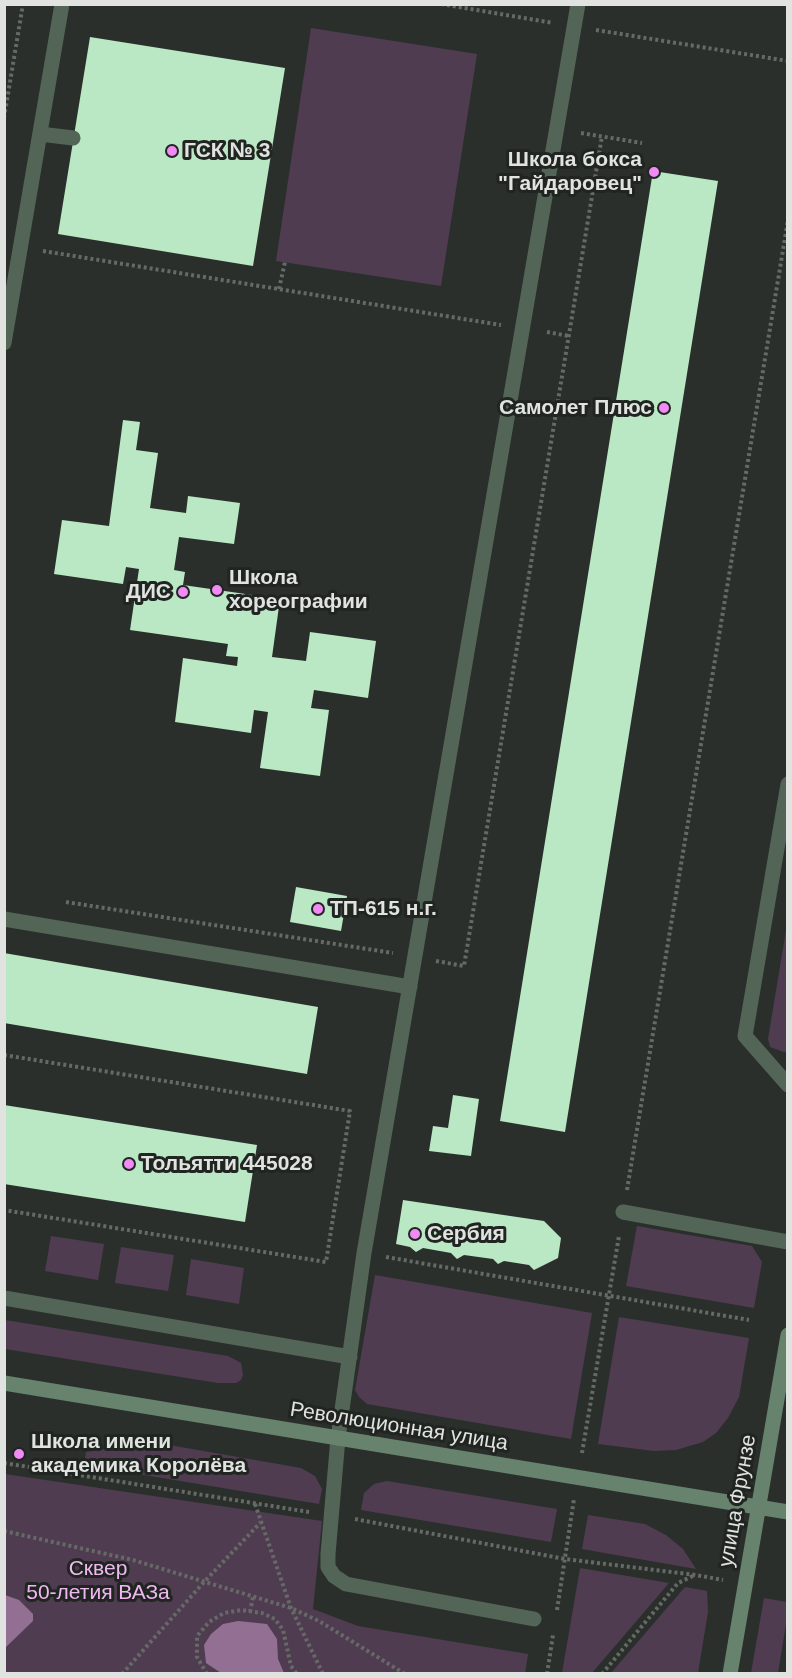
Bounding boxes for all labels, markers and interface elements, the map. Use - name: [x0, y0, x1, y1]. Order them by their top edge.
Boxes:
- place label: ГСК № 3: [184, 138, 270, 164]
- marker: ГСК № 3: [165, 144, 179, 158]
- place label: Школа бокса "Гайдаровец": [498, 147, 642, 197]
- marker: Школа бокса "Гайдаровец": [647, 165, 661, 179]
- place label: Самолет Плюс: [499, 395, 652, 421]
- marker: Самолет Плюс: [657, 401, 671, 415]
- place label: Школа хореографии: [229, 565, 368, 615]
- place label: ДИС: [126, 579, 171, 605]
- marker: Школа хореографии: [210, 583, 224, 597]
- marker: ДИС: [176, 585, 190, 599]
- place label: ТП-615 н.г.: [330, 896, 437, 922]
- marker: ТП-615 н.г.: [311, 902, 325, 916]
- place label: Тольятти 445028: [141, 1151, 313, 1177]
- marker: Тольятти 445028: [122, 1157, 136, 1171]
- place label: Сербия: [427, 1221, 505, 1247]
- marker: Сербия: [408, 1227, 422, 1241]
- street label: Революционная улица: [288, 1397, 510, 1457]
- place label: Школа имени академика Королёва: [31, 1429, 246, 1479]
- street label: улица Фрунзе: [714, 1433, 762, 1569]
- marker: Школа имени академика Королёва: [12, 1447, 26, 1461]
- park label: Сквер 50-летия ВАЗа: [26, 1556, 170, 1606]

